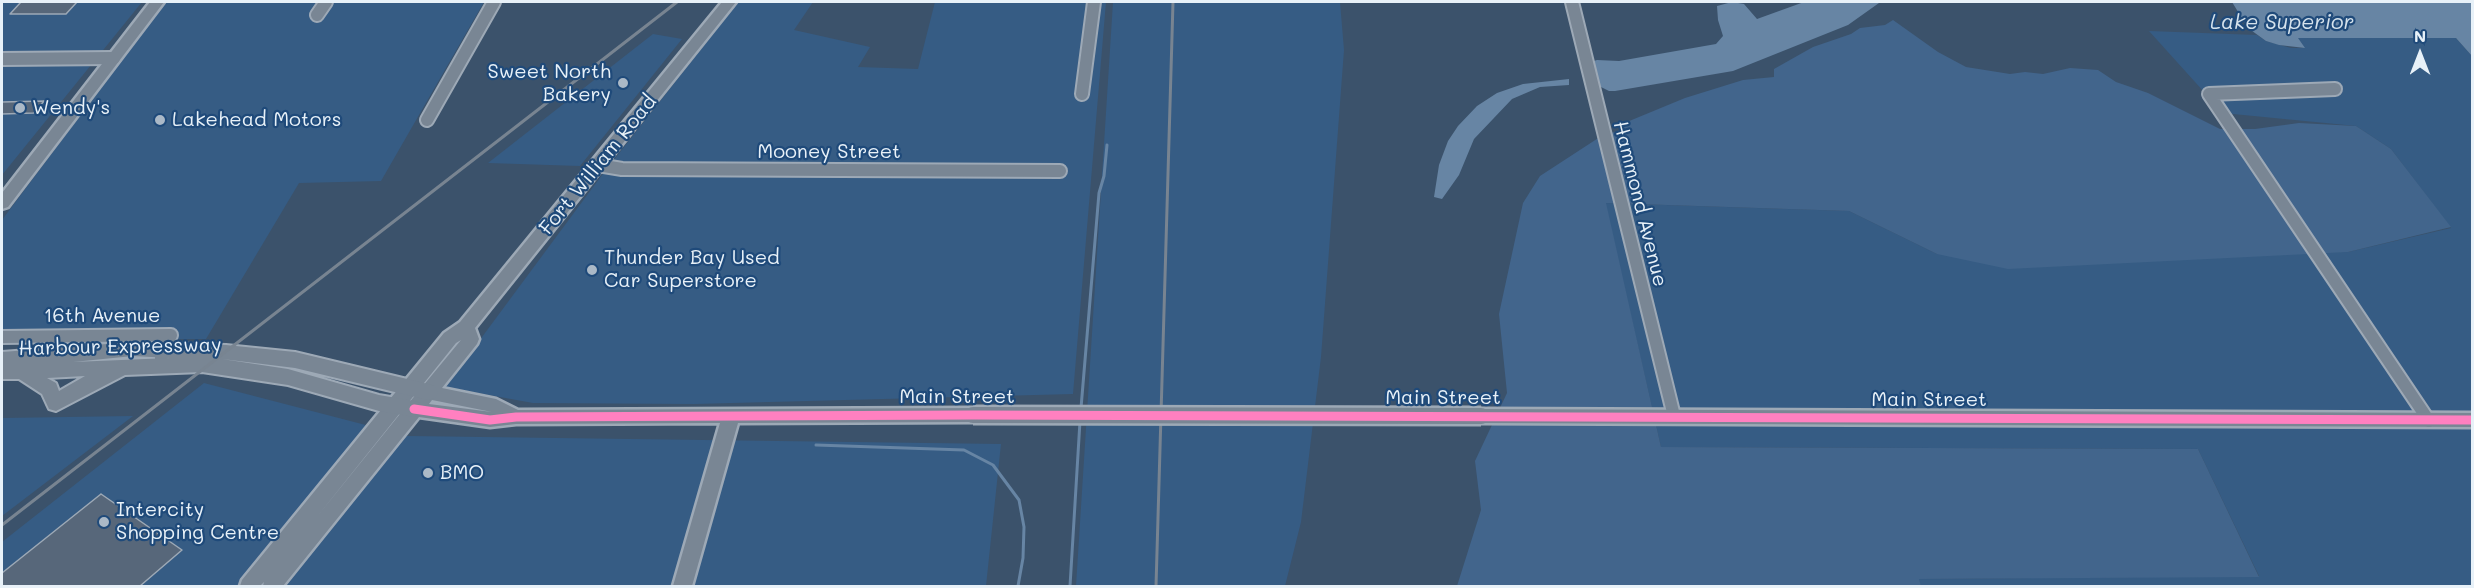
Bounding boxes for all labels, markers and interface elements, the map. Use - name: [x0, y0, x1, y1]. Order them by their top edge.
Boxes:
- water label: Lake Superior: [2210, 10, 2354, 36]
- north arrow: [2390, 24, 2450, 84]
- text: N: [2414, 25, 2426, 46]
- place label: Sweet North Bakery: [488, 60, 611, 107]
- marker: Sweet North Bakery: [616, 76, 630, 90]
- street label: Fort William Road: [534, 90, 662, 240]
- place label: Wendy's: [32, 96, 110, 120]
- marker: Wendy's: [13, 101, 27, 115]
- place label: Lakehead Motors: [172, 108, 341, 132]
- marker: Lakehead Motors: [153, 113, 167, 127]
- street label: Hammond Avenue: [1608, 119, 1672, 289]
- street label: Mooney Street: [757, 140, 901, 164]
- place label: Thunder Bay Used Car Superstore: [604, 246, 780, 293]
- marker: Thunder Bay Used Car Superstore: [585, 263, 599, 277]
- street label: 16th Avenue: [44, 304, 160, 328]
- street label: Harbour Expressway: [18, 333, 222, 361]
- street label: Main Street: [899, 385, 1015, 409]
- street label: Main Street: [1385, 386, 1501, 410]
- street label: Main Street: [1871, 388, 1987, 412]
- place label: BMO: [440, 461, 484, 485]
- marker: BMO: [421, 466, 435, 480]
- place label: Intercity Shopping Centre: [116, 498, 279, 545]
- marker: Intercity Shopping Centre: [97, 515, 111, 529]

